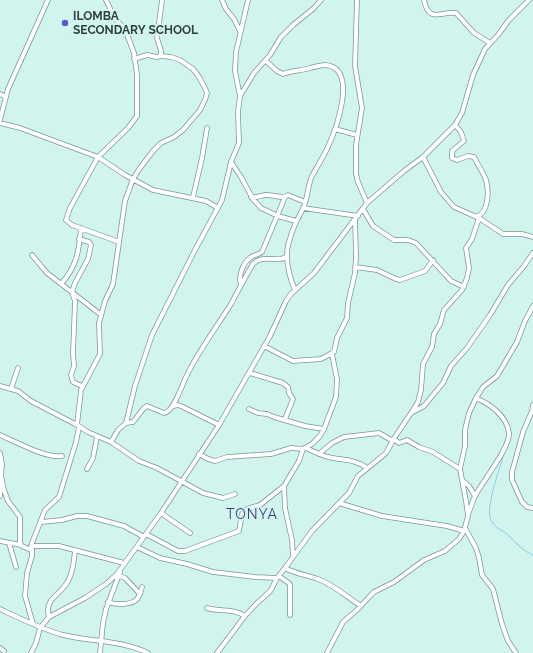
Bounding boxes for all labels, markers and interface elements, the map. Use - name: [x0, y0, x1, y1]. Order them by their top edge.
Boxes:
- place label: ILOMBA SECONDARY SCHOOL: [73, 9, 198, 37]
- marker: ILOMBA SECONDARY SCHOOL: [60, 18, 70, 28]
- district label: TONYA: [226, 507, 278, 523]

